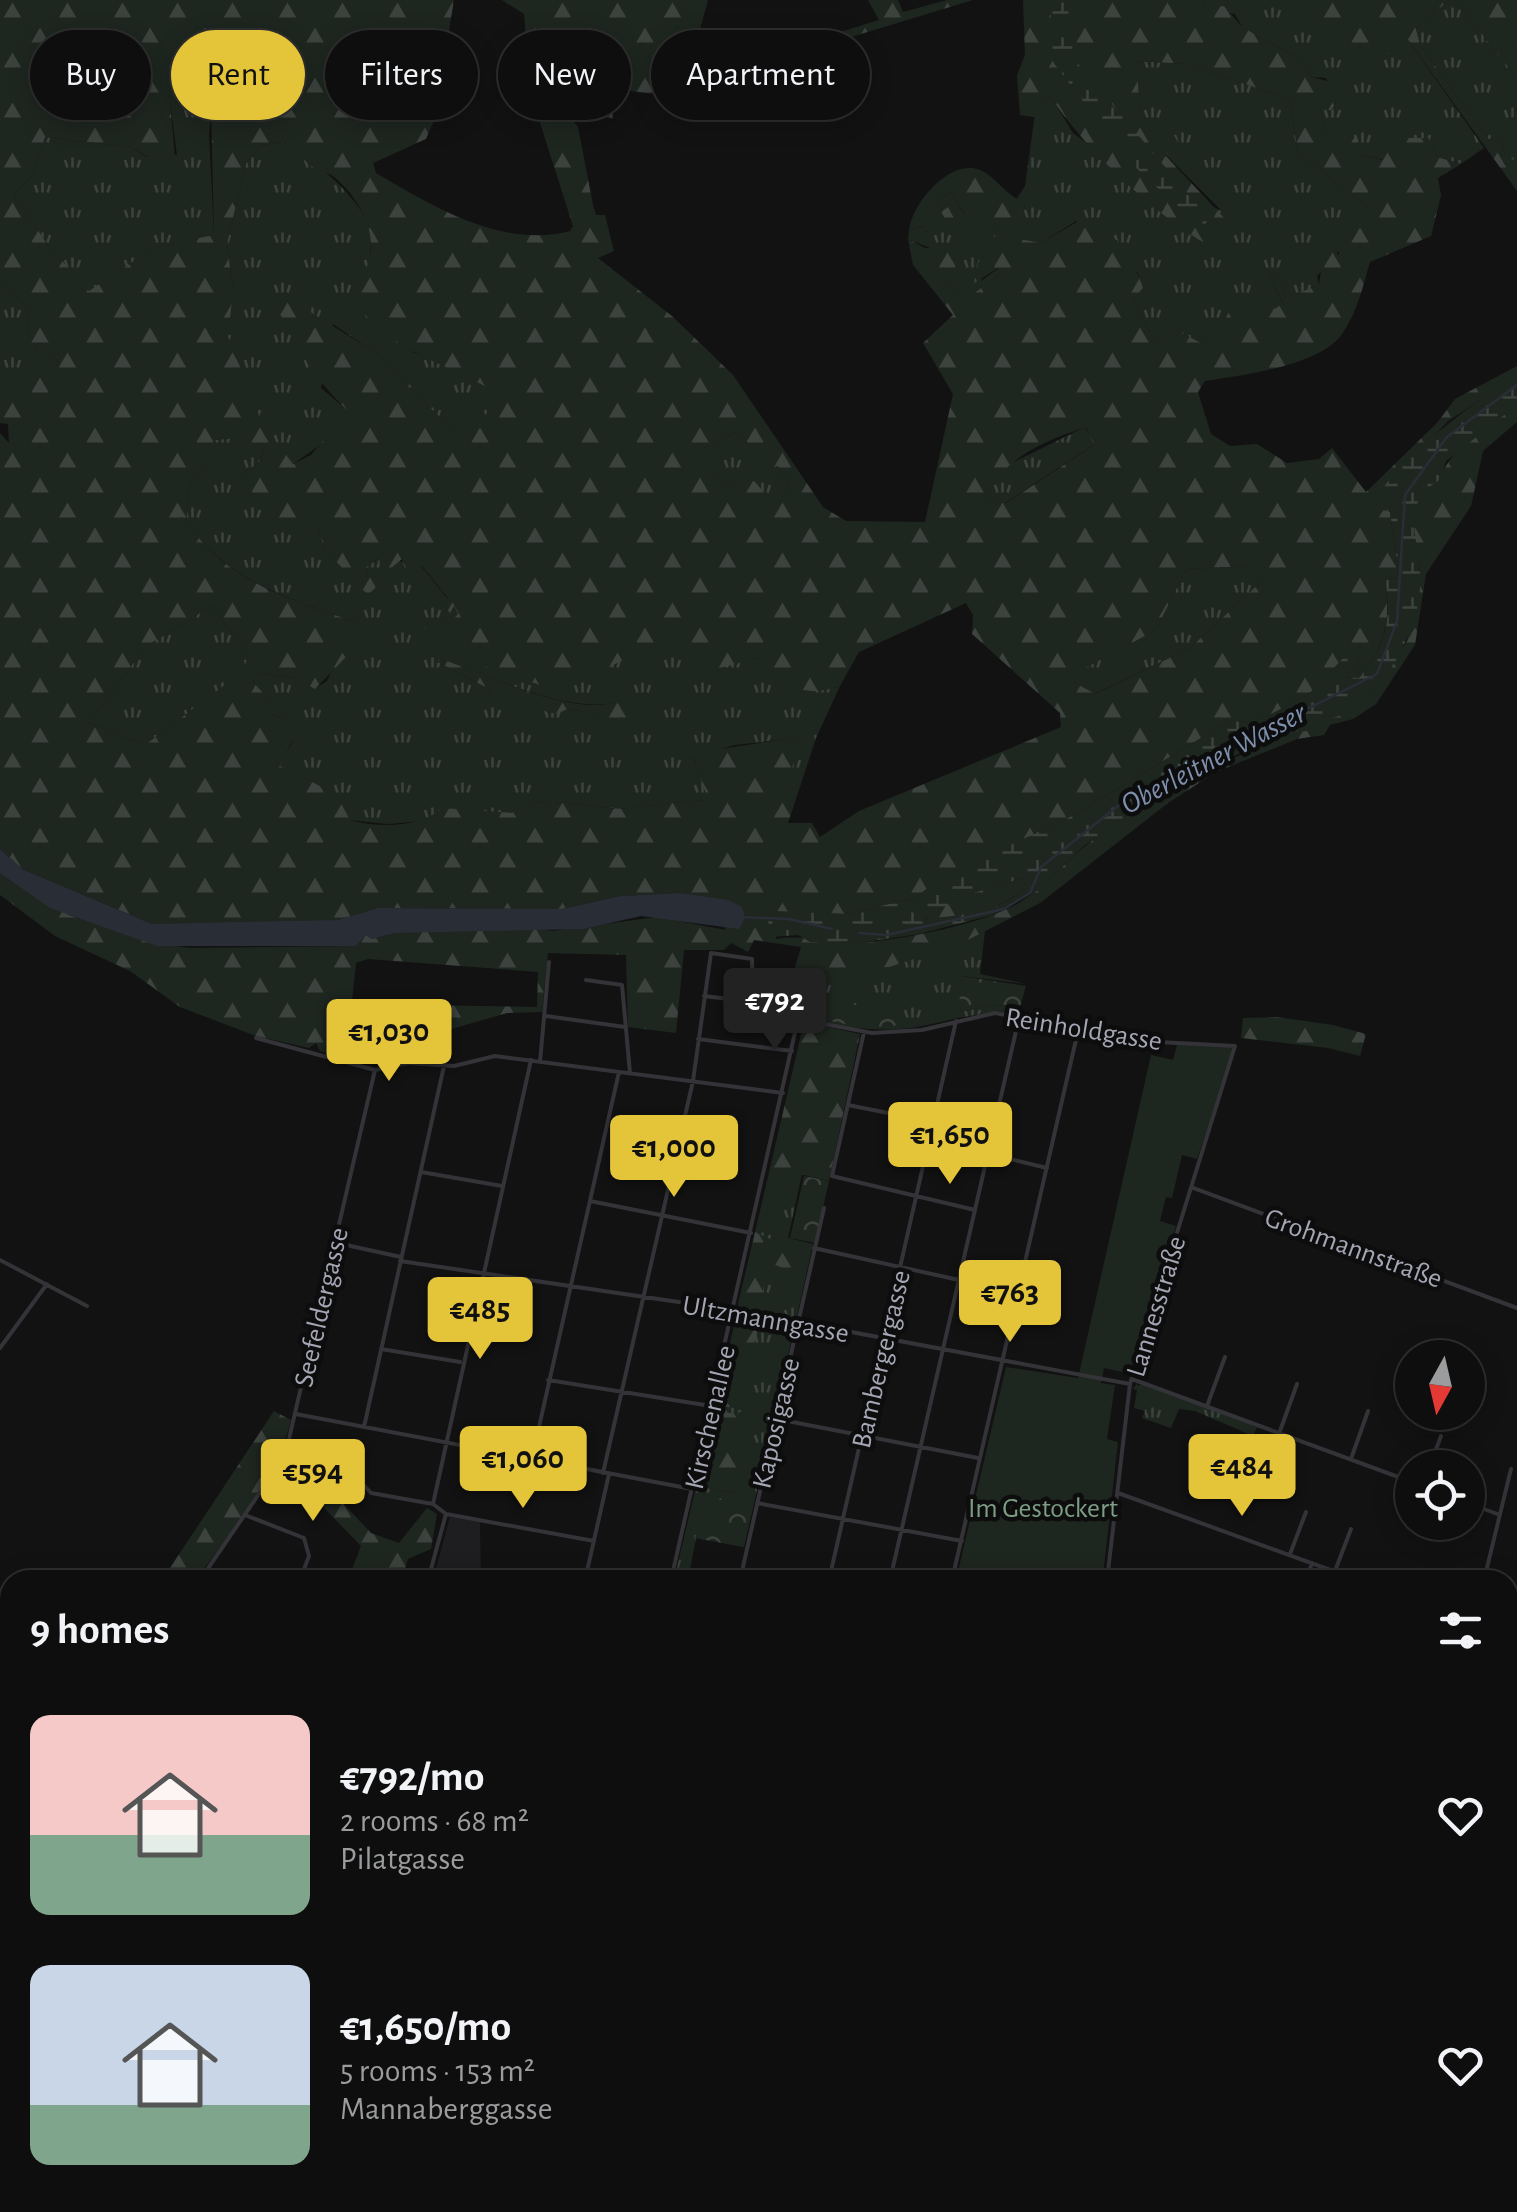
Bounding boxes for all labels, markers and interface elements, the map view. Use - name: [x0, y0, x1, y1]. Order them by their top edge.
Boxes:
- chip: Buy: [30, 30, 151, 120]
- chip: Rent: [171, 30, 305, 120]
- chip: Filters: [325, 30, 478, 120]
- chip: New: [498, 30, 631, 120]
- chip: Apartment: [651, 30, 870, 120]
- water label: Oberleitner Wasser: [1116, 697, 1312, 820]
- pin: €792: [716, 968, 834, 1053]
- text: €792: [745, 984, 805, 1016]
- pin: €1,030: [308, 999, 470, 1084]
- street label: Reinholdgasse: [1003, 1004, 1164, 1056]
- text: €1,030: [349, 1015, 429, 1047]
- pin: €1,650: [869, 1102, 1031, 1187]
- pin: €1,000: [593, 1115, 755, 1200]
- text: €1,650: [910, 1118, 990, 1150]
- text: €1,000: [632, 1131, 716, 1163]
- street label: Grohmannstraße: [1261, 1204, 1446, 1294]
- street label: Seefeldergasse: [290, 1225, 354, 1390]
- street label: Lannesstraße: [1122, 1233, 1192, 1380]
- pin: €763: [951, 1260, 1069, 1345]
- street label: Bambergergasse: [848, 1268, 916, 1451]
- text: €763: [981, 1276, 1039, 1308]
- pin: €485: [421, 1277, 539, 1362]
- street label: Ultzmanngasse: [680, 1292, 851, 1348]
- text: €485: [450, 1293, 510, 1325]
- north arrow: [1395, 1340, 1485, 1430]
- map controls: [1395, 1340, 1485, 1540]
- street label: Kirschenallee: [681, 1343, 741, 1492]
- street label: Kaposigasse: [748, 1356, 806, 1491]
- pin: €1,060: [442, 1426, 604, 1511]
- pin: €484: [1183, 1434, 1301, 1519]
- pin: €594: [254, 1439, 372, 1524]
- text: €1,060: [482, 1442, 564, 1474]
- text: €484: [1211, 1450, 1273, 1482]
- button: locate: [1395, 1450, 1485, 1540]
- text: €594: [283, 1455, 343, 1487]
- park label: Im Gestockert: [968, 1495, 1118, 1523]
- icon: filters: [1433, 1603, 1488, 1658]
- text: 9 homes: [30, 1609, 169, 1651]
- icon: home: [110, 1755, 230, 1875]
- text: €792/mo: [340, 1756, 484, 1798]
- icon: heart: [1433, 1788, 1488, 1843]
- text: 2 rooms · 68 m²: [340, 1805, 529, 1837]
- text: Pilatgasse: [340, 1843, 465, 1875]
- icon: home: [110, 2005, 230, 2125]
- text: €1,650/mo: [340, 2006, 511, 2048]
- icon: heart: [1433, 2038, 1488, 2093]
- text: 5 rooms · 153 m²: [340, 2055, 535, 2087]
- text: Mannaberggasse: [340, 2093, 552, 2125]

